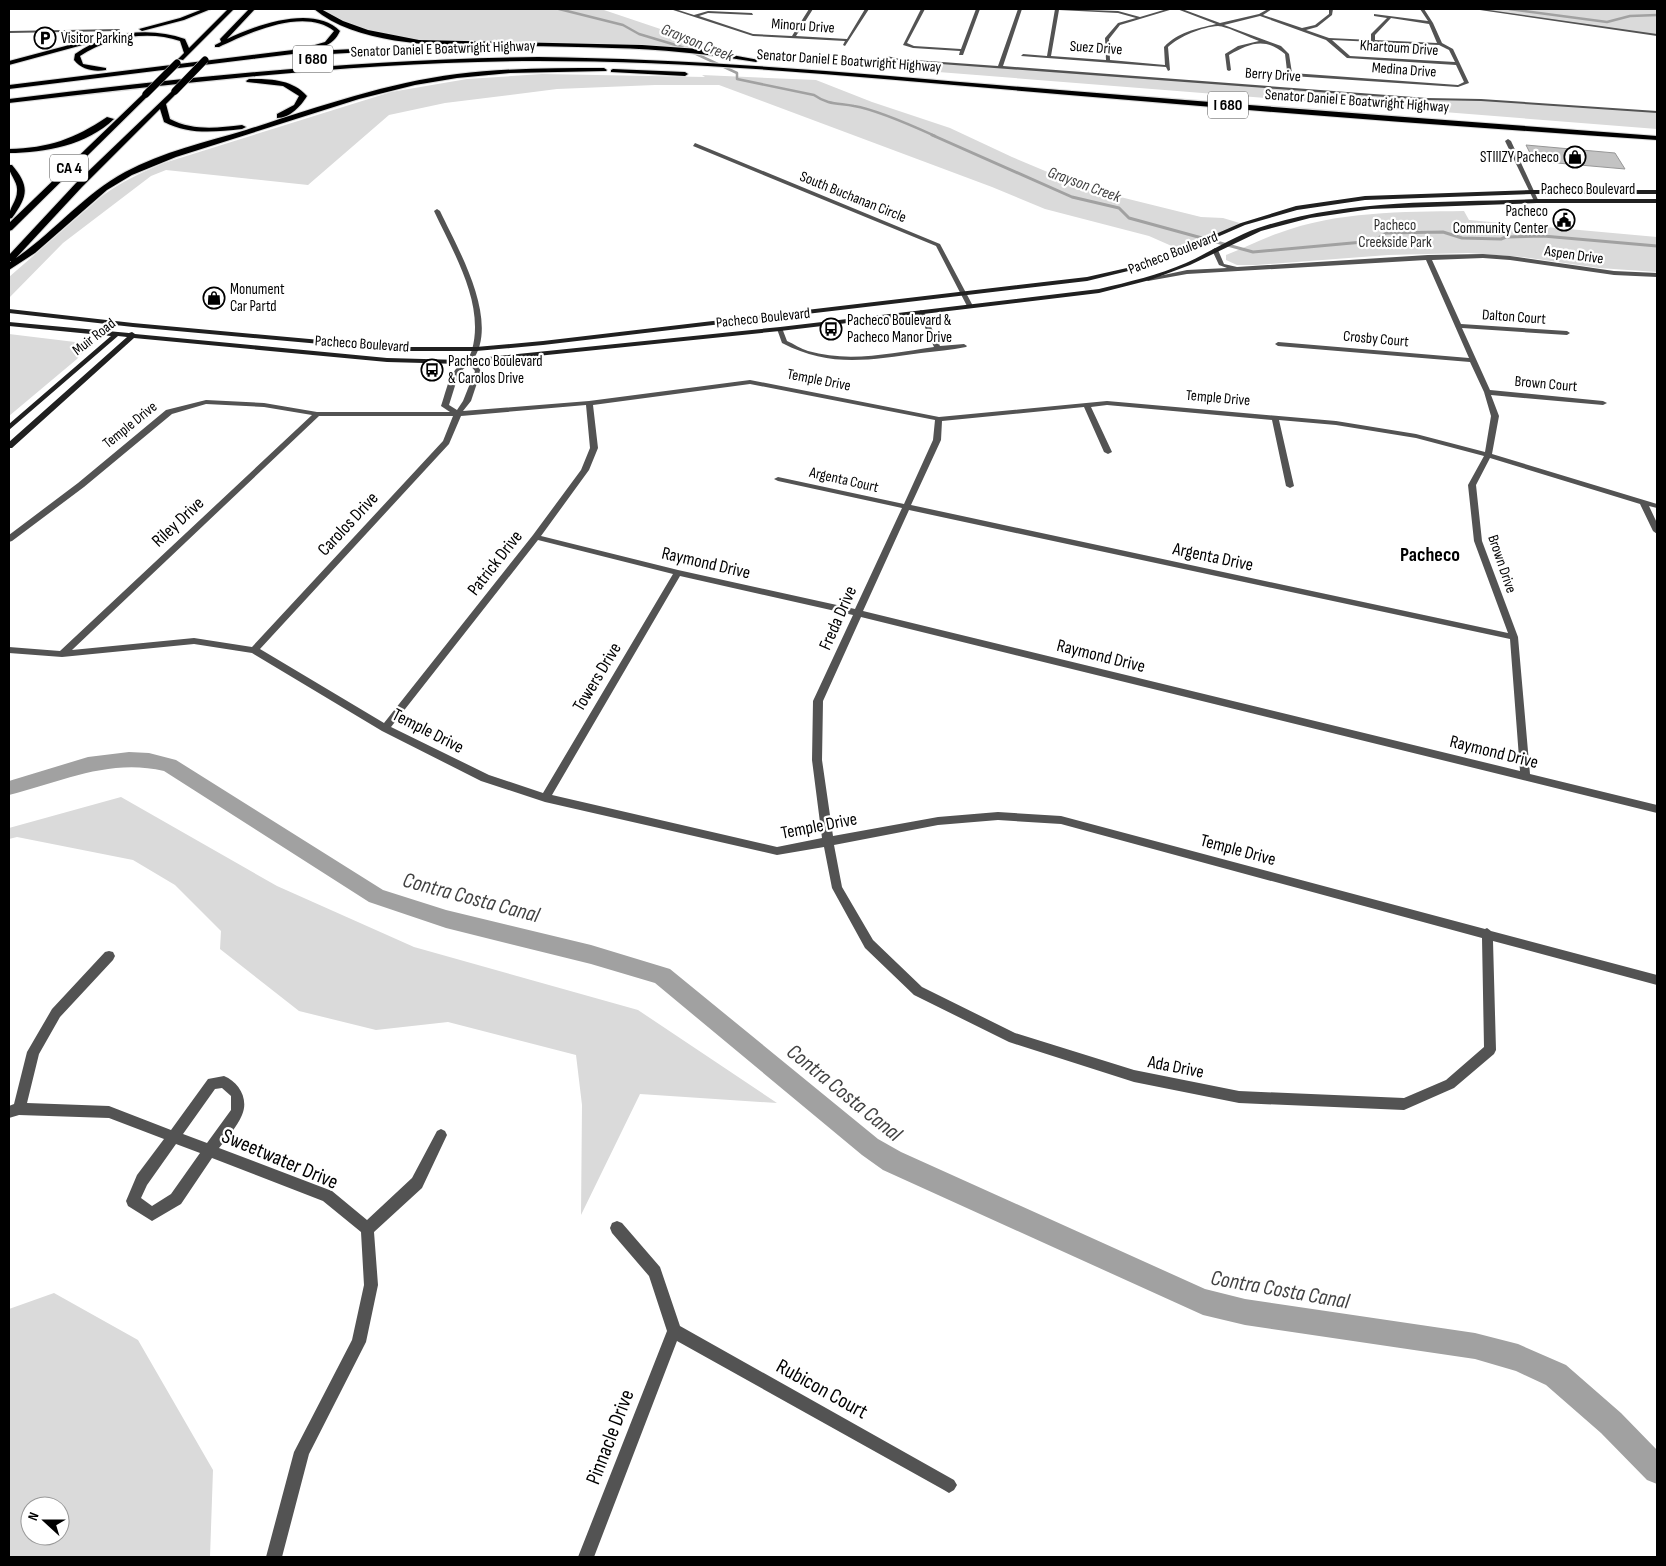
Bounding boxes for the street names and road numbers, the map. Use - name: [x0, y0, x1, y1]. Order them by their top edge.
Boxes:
- street label: Minoru Drive: [771, 14, 835, 38]
- street label: Senator Daniel E Boatwright Highway: [350, 36, 536, 62]
- street label: Khartoum Drive: [1359, 36, 1439, 60]
- street label: Suez Drive: [1069, 37, 1123, 59]
- street label: Senator Daniel E Boatwright Highway: [756, 45, 942, 77]
- road number: I 680: [293, 46, 333, 72]
- street label: Medina Drive: [1371, 58, 1437, 82]
- street label: Berry Drive: [1244, 64, 1302, 86]
- street label: Senator Daniel E Boatwright Highway: [1264, 85, 1450, 117]
- road number: I 680: [1208, 92, 1248, 118]
- road number: CA 4: [50, 154, 88, 182]
- street label: South Buchanan Circle: [797, 167, 909, 227]
- street label: Pacheco Boulevard: [1541, 180, 1635, 199]
- street label: Pacheco Boulevard: [1125, 227, 1221, 279]
- street label: Aspen Drive: [1542, 241, 1605, 269]
- street label: Pacheco Boulevard: [715, 304, 811, 332]
- street label: Dalton Court: [1481, 305, 1547, 329]
- street label: Muir Road: [69, 314, 119, 360]
- street label: Crosby Court: [1342, 327, 1410, 351]
- street label: Pacheco Boulevard: [314, 331, 410, 357]
- street label: Temple Drive: [786, 365, 852, 395]
- street label: Brown Court: [1514, 372, 1579, 396]
- street label: Temple Drive: [1185, 386, 1251, 410]
- street label: Temple Drive: [99, 397, 161, 453]
- street label: Argenta Court: [807, 463, 881, 497]
- street label: Carolos Drive: [313, 488, 383, 560]
- street label: Riley Drive: [148, 493, 208, 551]
- street label: Patrick Drive: [463, 526, 527, 600]
- street label: Brown Drive: [1483, 532, 1521, 596]
- street label: Argenta Drive: [1170, 538, 1255, 576]
- street label: Raymond Drive: [660, 543, 752, 583]
- street label: Freda Drive: [815, 583, 861, 653]
- street label: Raymond Drive: [1055, 635, 1147, 677]
- street label: Towers Drive: [568, 639, 626, 715]
- street label: Temple Drive: [389, 704, 467, 758]
- street label: Raymond Drive: [1448, 731, 1540, 773]
- street label: Temple Drive: [779, 808, 859, 844]
- street label: Temple Drive: [1198, 830, 1278, 870]
- street label: Ada Drive: [1145, 1051, 1206, 1083]
- street label: Sweetwater Drive: [218, 1123, 342, 1195]
- street label: Rubicon Court: [772, 1354, 872, 1424]
- street label: Pinnacle Drive: [580, 1386, 640, 1488]

